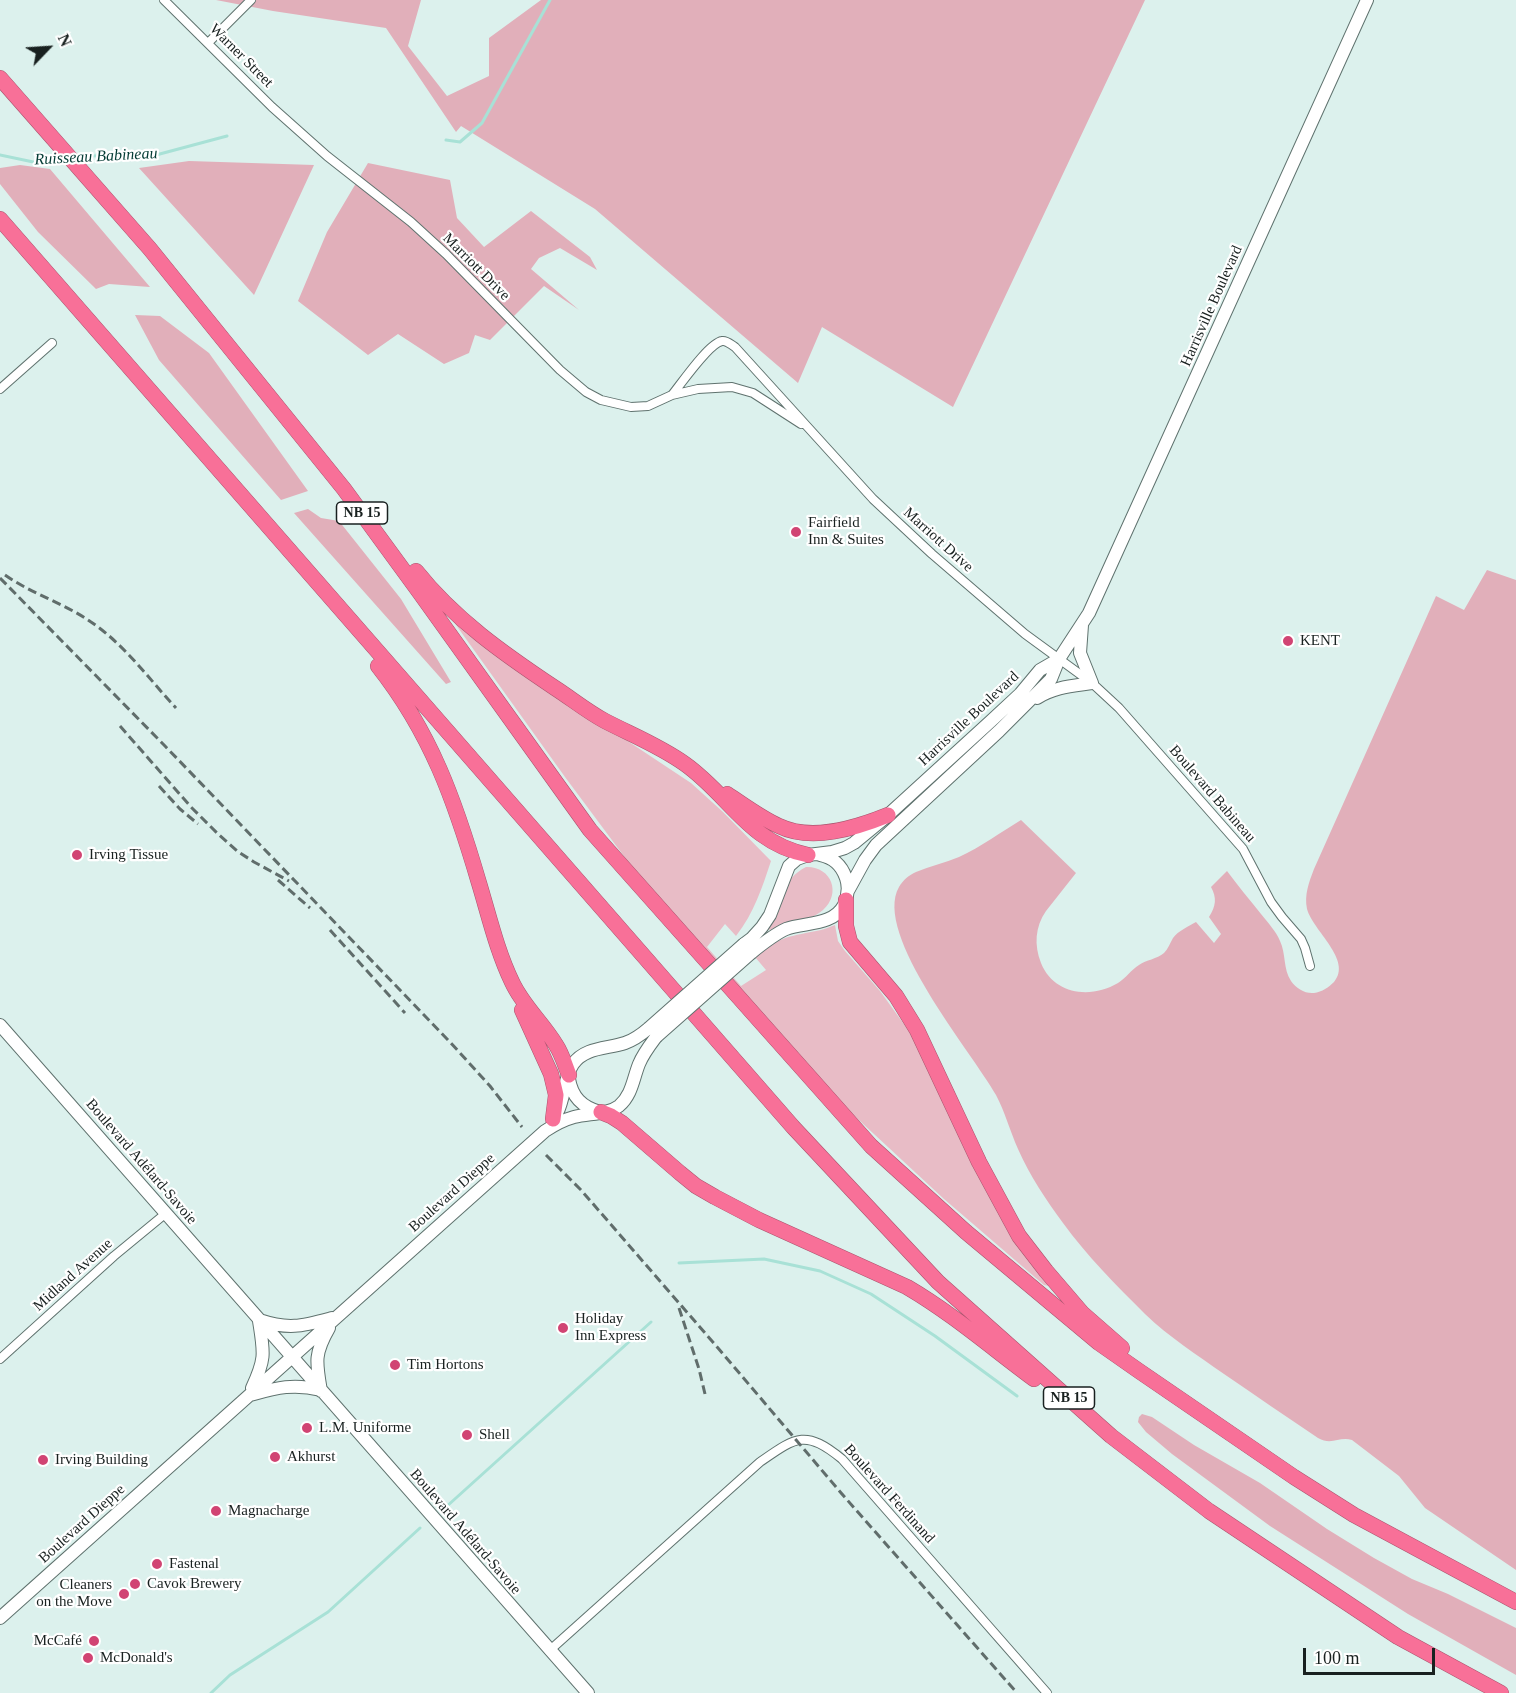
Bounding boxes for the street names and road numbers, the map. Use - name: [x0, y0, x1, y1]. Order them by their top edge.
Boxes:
- street label: Warner Street: [205, 20, 277, 92]
- street label: Marriott Drive: [439, 230, 513, 304]
- street label: Harrisville Boulevard: [1177, 243, 1247, 369]
- road number: NB 15: [336, 502, 388, 524]
- street label: Marriott Drive: [899, 504, 977, 576]
- street label: Harrisville Boulevard: [915, 668, 1023, 770]
- street label: Boulevard Babineau: [1165, 742, 1259, 846]
- street label: Boulevard Adélard-Savoie: [82, 1096, 200, 1228]
- street label: Boulevard Dieppe: [405, 1150, 499, 1236]
- street label: Midland Avenue: [30, 1235, 116, 1315]
- road number: NB 15: [1044, 1387, 1094, 1409]
- street label: Boulevard Ferdinand: [840, 1441, 938, 1547]
- street label: Boulevard Adélard-Savoie: [406, 1466, 524, 1598]
- street label: Boulevard Dieppe: [35, 1481, 129, 1567]

